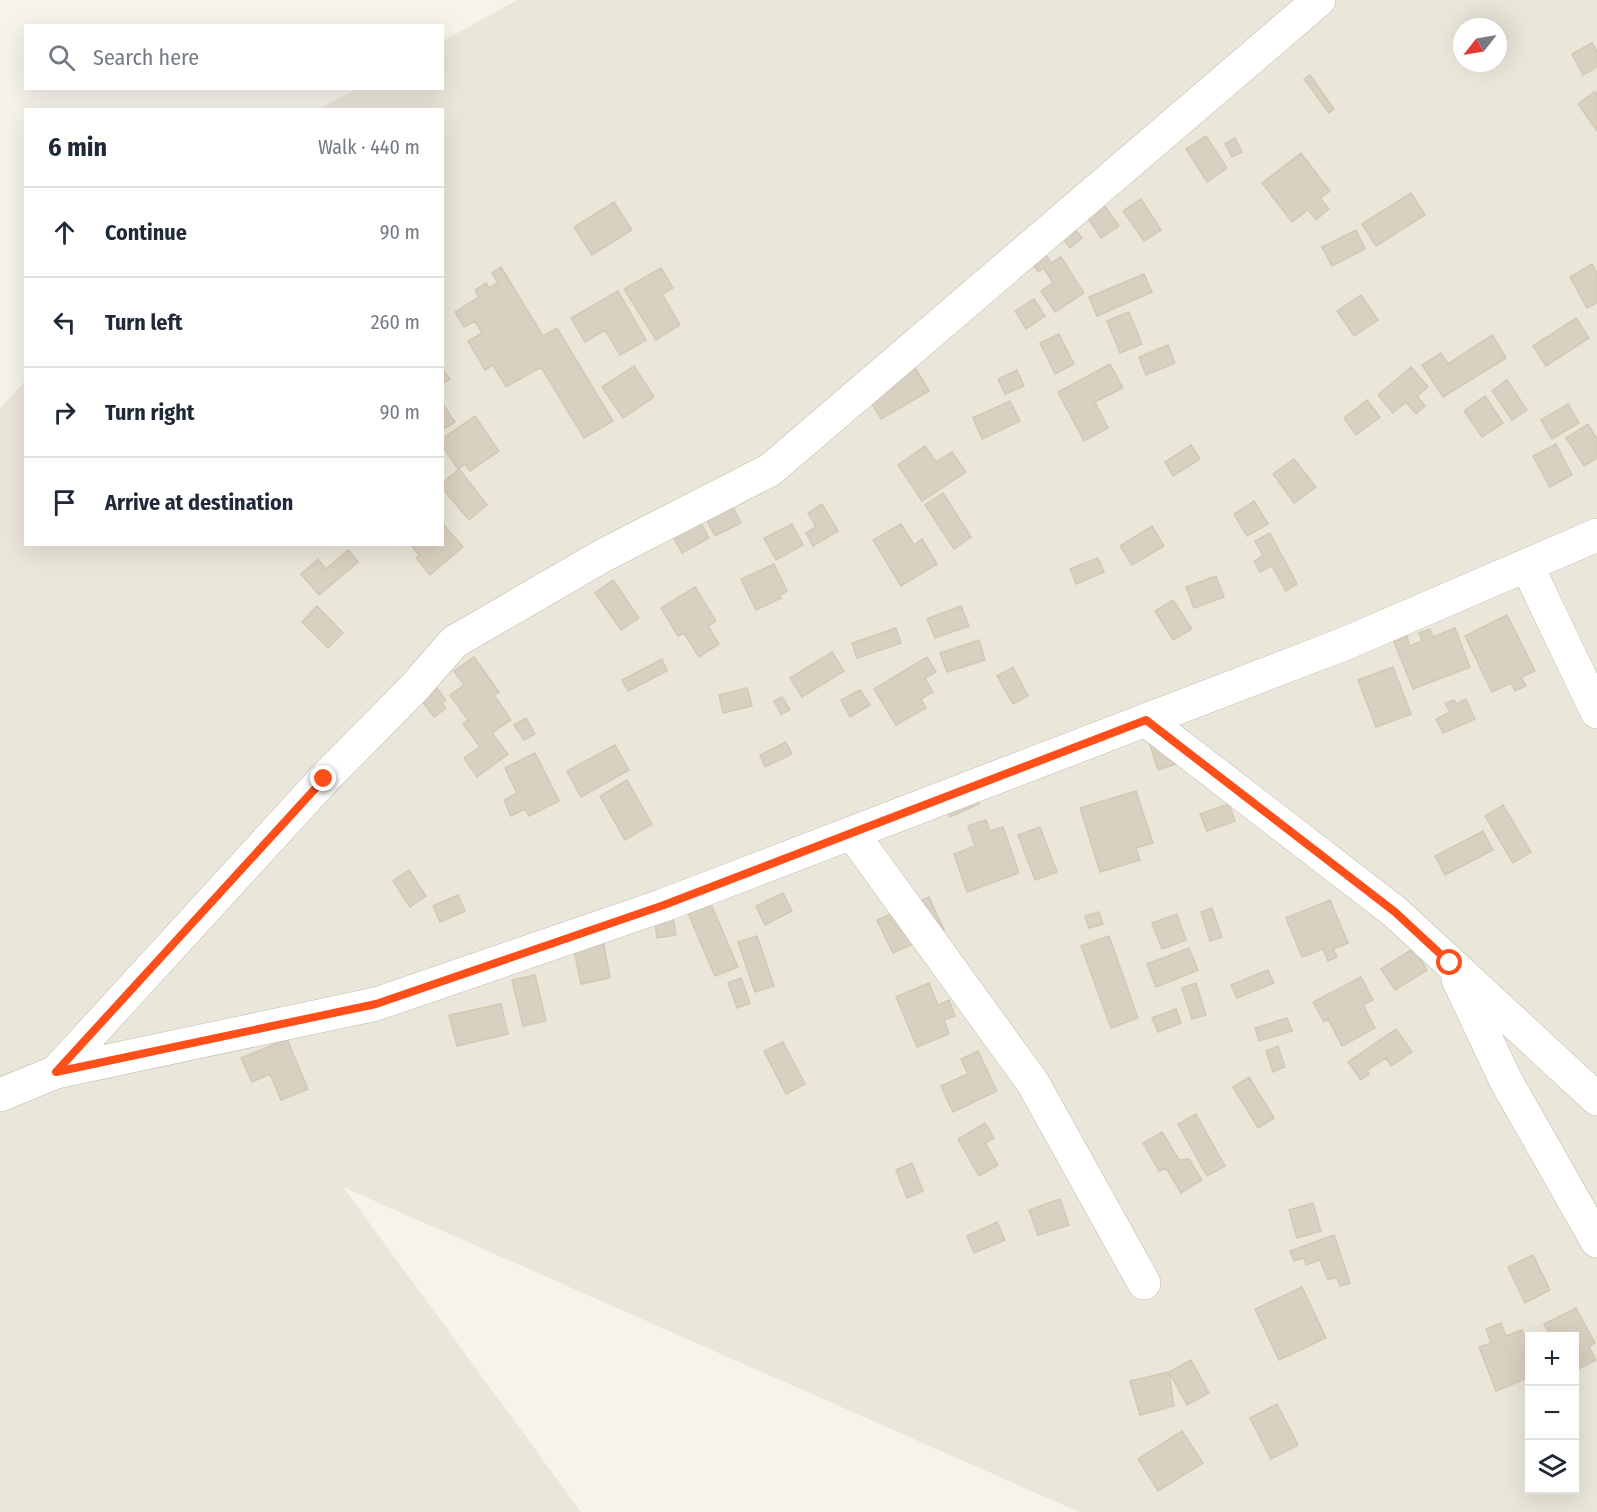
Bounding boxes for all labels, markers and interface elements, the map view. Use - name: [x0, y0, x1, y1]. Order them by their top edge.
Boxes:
- north arrow: [1453, 18, 1507, 72]
- search box: [24, 24, 444, 90]
- icon: search: [45, 41, 78, 74]
- text: Search here: [93, 44, 199, 71]
- text: 6 min: [48, 132, 107, 163]
- text: Walk · 440 m: [318, 135, 420, 159]
- icon: ahead: [48, 216, 81, 249]
- text: Continue: [105, 219, 187, 246]
- text: 90 m: [380, 220, 420, 244]
- icon: left: [48, 306, 81, 339]
- text: Turn left: [105, 309, 183, 336]
- text: 260 m: [371, 310, 420, 334]
- icon: right: [48, 396, 81, 429]
- text: Turn right: [105, 399, 194, 426]
- text: 90 m: [380, 400, 420, 424]
- icon: arrive: [48, 486, 81, 519]
- text: Arrive at destination: [105, 489, 293, 516]
- route end: [310, 765, 336, 791]
- route start: [1436, 949, 1462, 975]
- map controls: [1525, 1332, 1579, 1494]
- button: +: [1525, 1332, 1579, 1386]
- button: −: [1525, 1386, 1579, 1440]
- button: layers: [1525, 1440, 1579, 1494]

